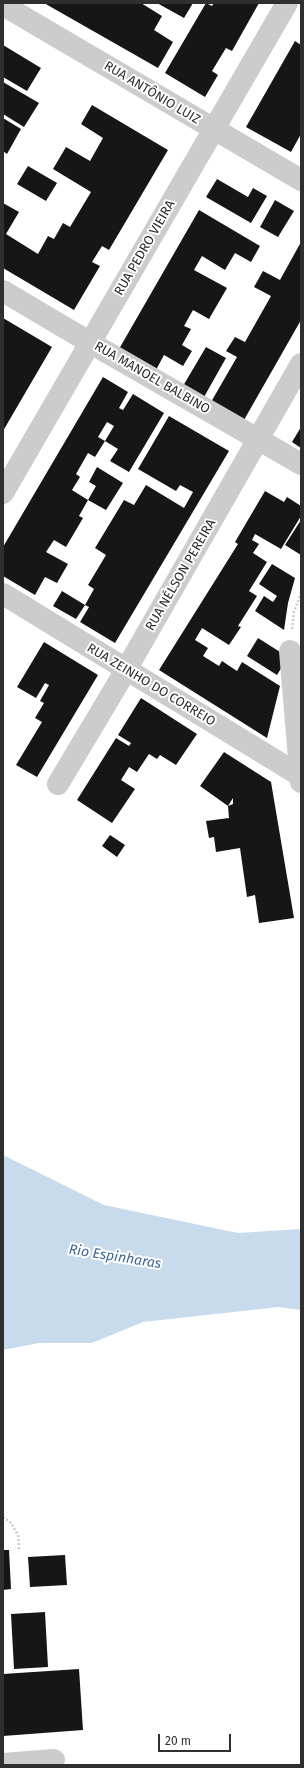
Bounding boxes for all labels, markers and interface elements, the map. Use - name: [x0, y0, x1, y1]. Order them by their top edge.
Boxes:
- street label: RUA ANTÔNIO LUIZ: [101, 58, 203, 128]
- street label: RUA PEDRO VIEIRA: [111, 198, 179, 298]
- street label: RUA MANOEL BALBINO: [91, 339, 213, 417]
- street label: RUA NÉLSON PEREIRA: [143, 516, 219, 634]
- street label: RUA ZEINHO DO CORREIO: [84, 640, 218, 730]
- water label: Rio Espinharas: [68, 1241, 162, 1273]
- scale bar: [160, 1726, 233, 1752]
- text: 20 m: [165, 1734, 191, 1748]

